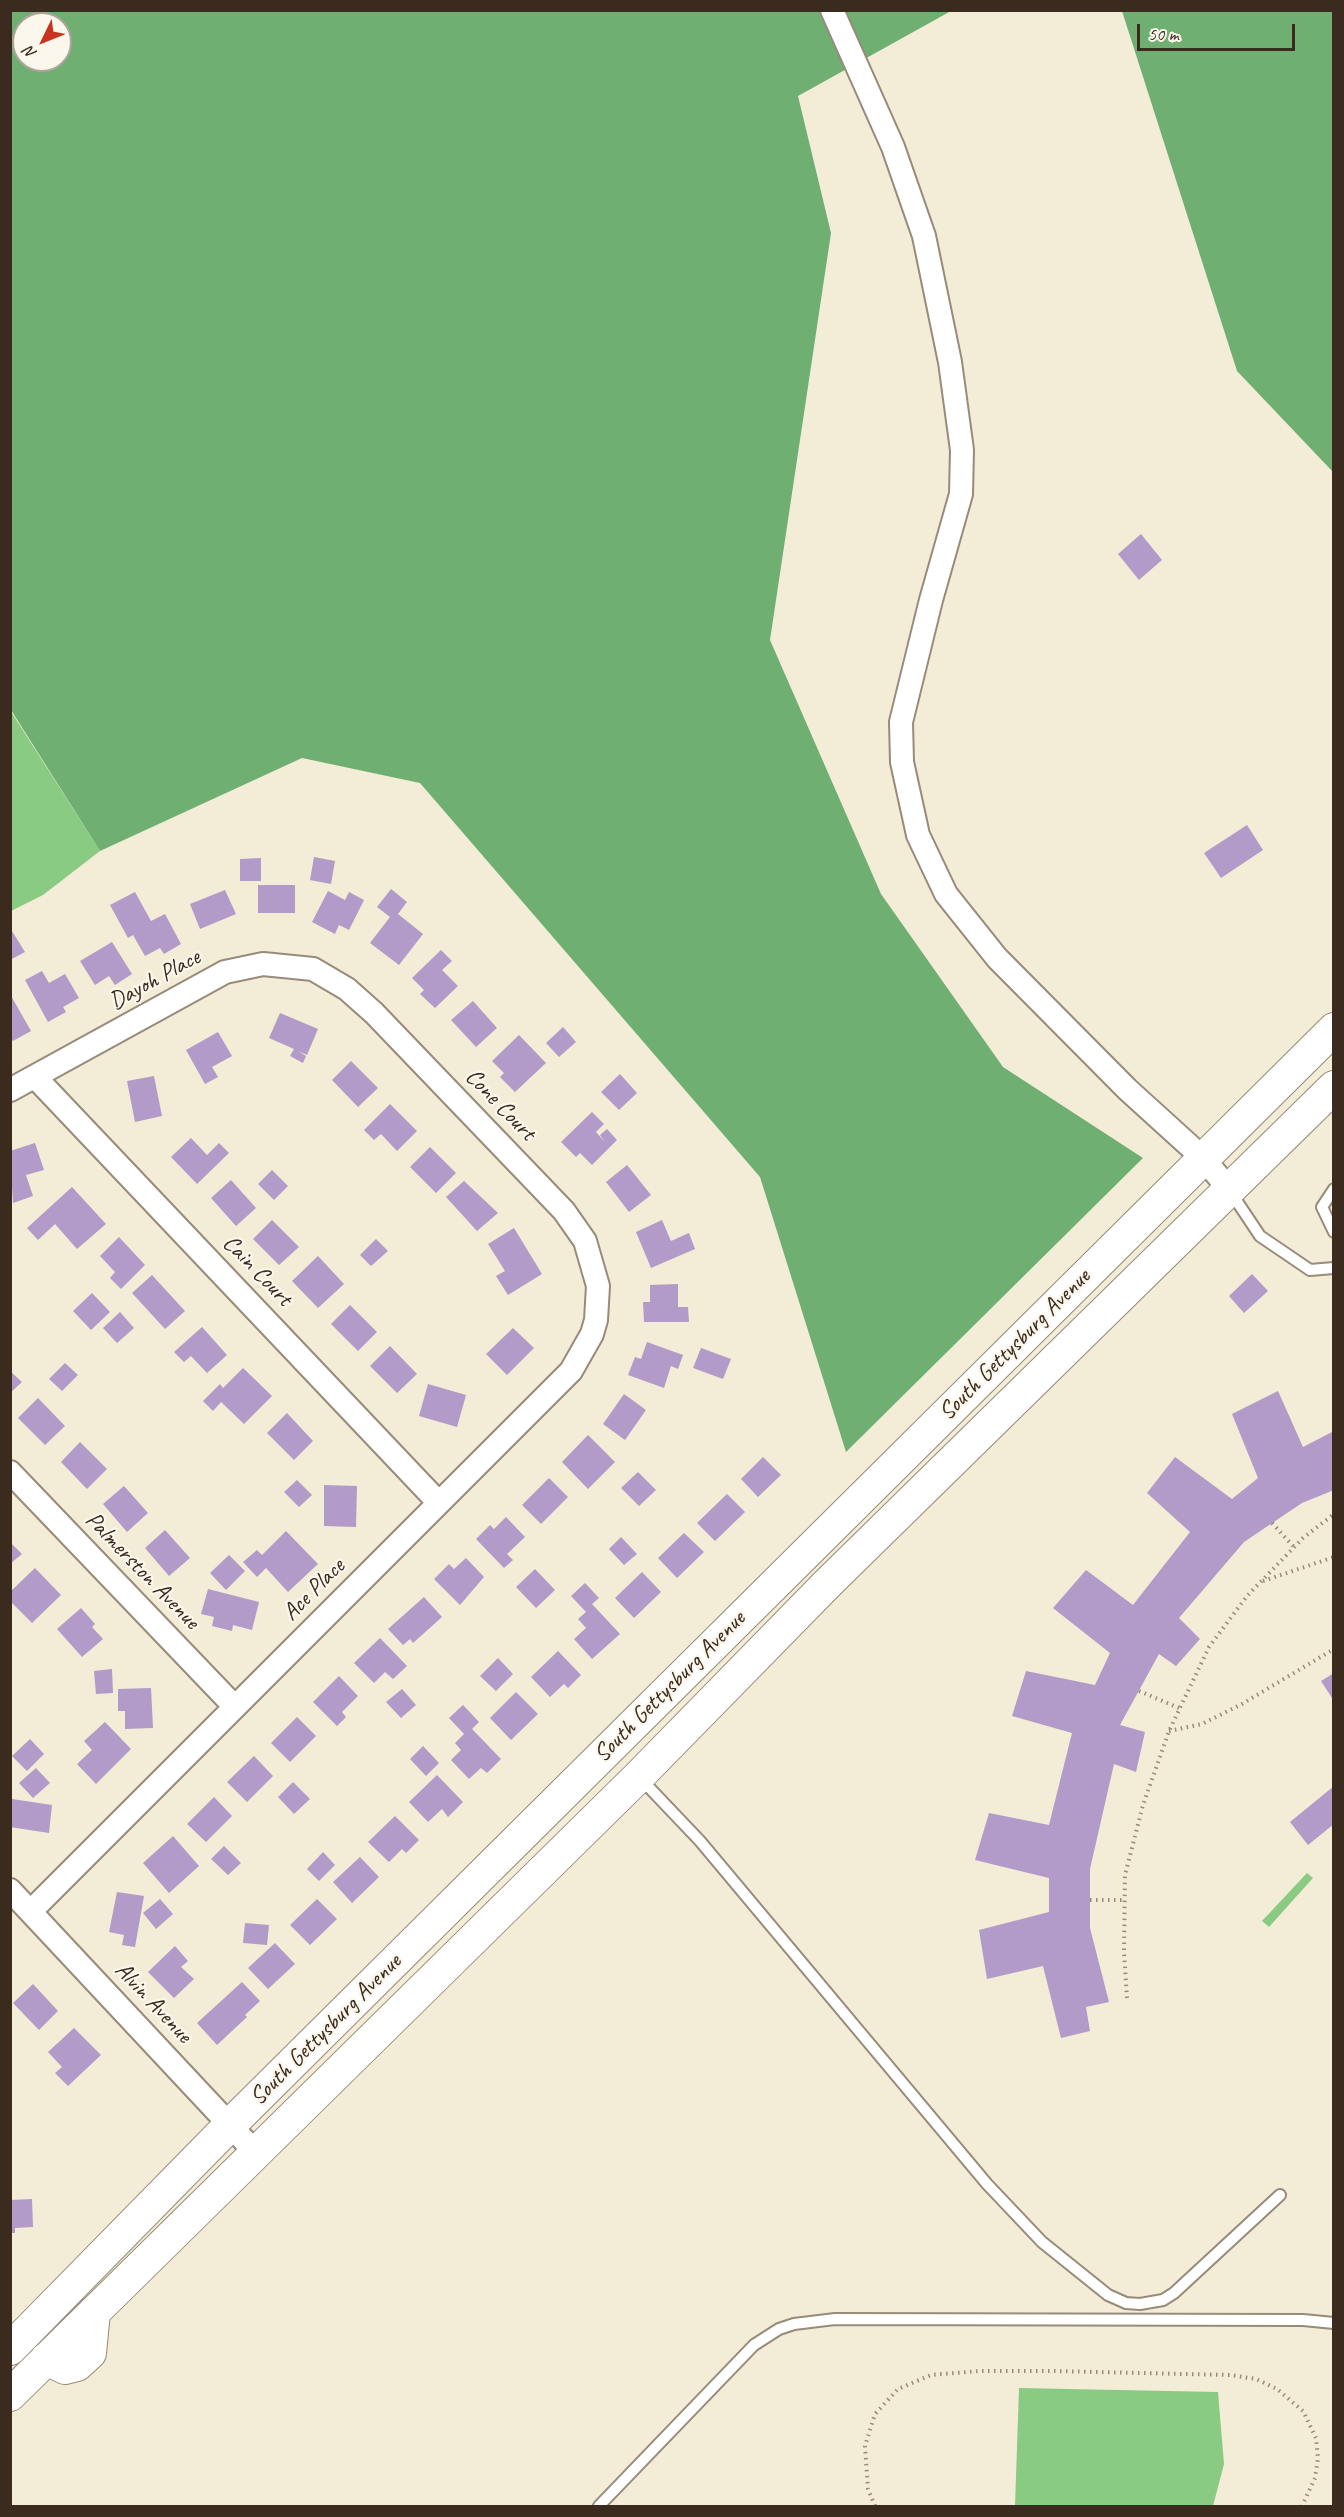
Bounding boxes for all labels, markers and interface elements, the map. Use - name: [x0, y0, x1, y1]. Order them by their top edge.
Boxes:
- north arrow: [12, 12, 72, 72]
- scale bar: [1140, 12, 1298, 50]
- text: 50 m: [1148, 23, 1179, 45]
- text: N: [20, 42, 41, 63]
- street label: Dayoh Place: [105, 943, 205, 1017]
- street label: Cone Court: [459, 1063, 541, 1147]
- street label: Cain Court: [216, 1229, 298, 1313]
- street label: South Gettysburg Avenue: [933, 1263, 1097, 1427]
- street label: Palmerston Avenue: [79, 1506, 205, 1636]
- street label: Ace Place: [277, 1553, 351, 1627]
- street label: South Gettysburg Avenue: [588, 1605, 752, 1769]
- street label: South Gettysburg Avenue: [244, 1948, 408, 2112]
- street label: Alvin Avenue: [108, 1957, 198, 2049]

